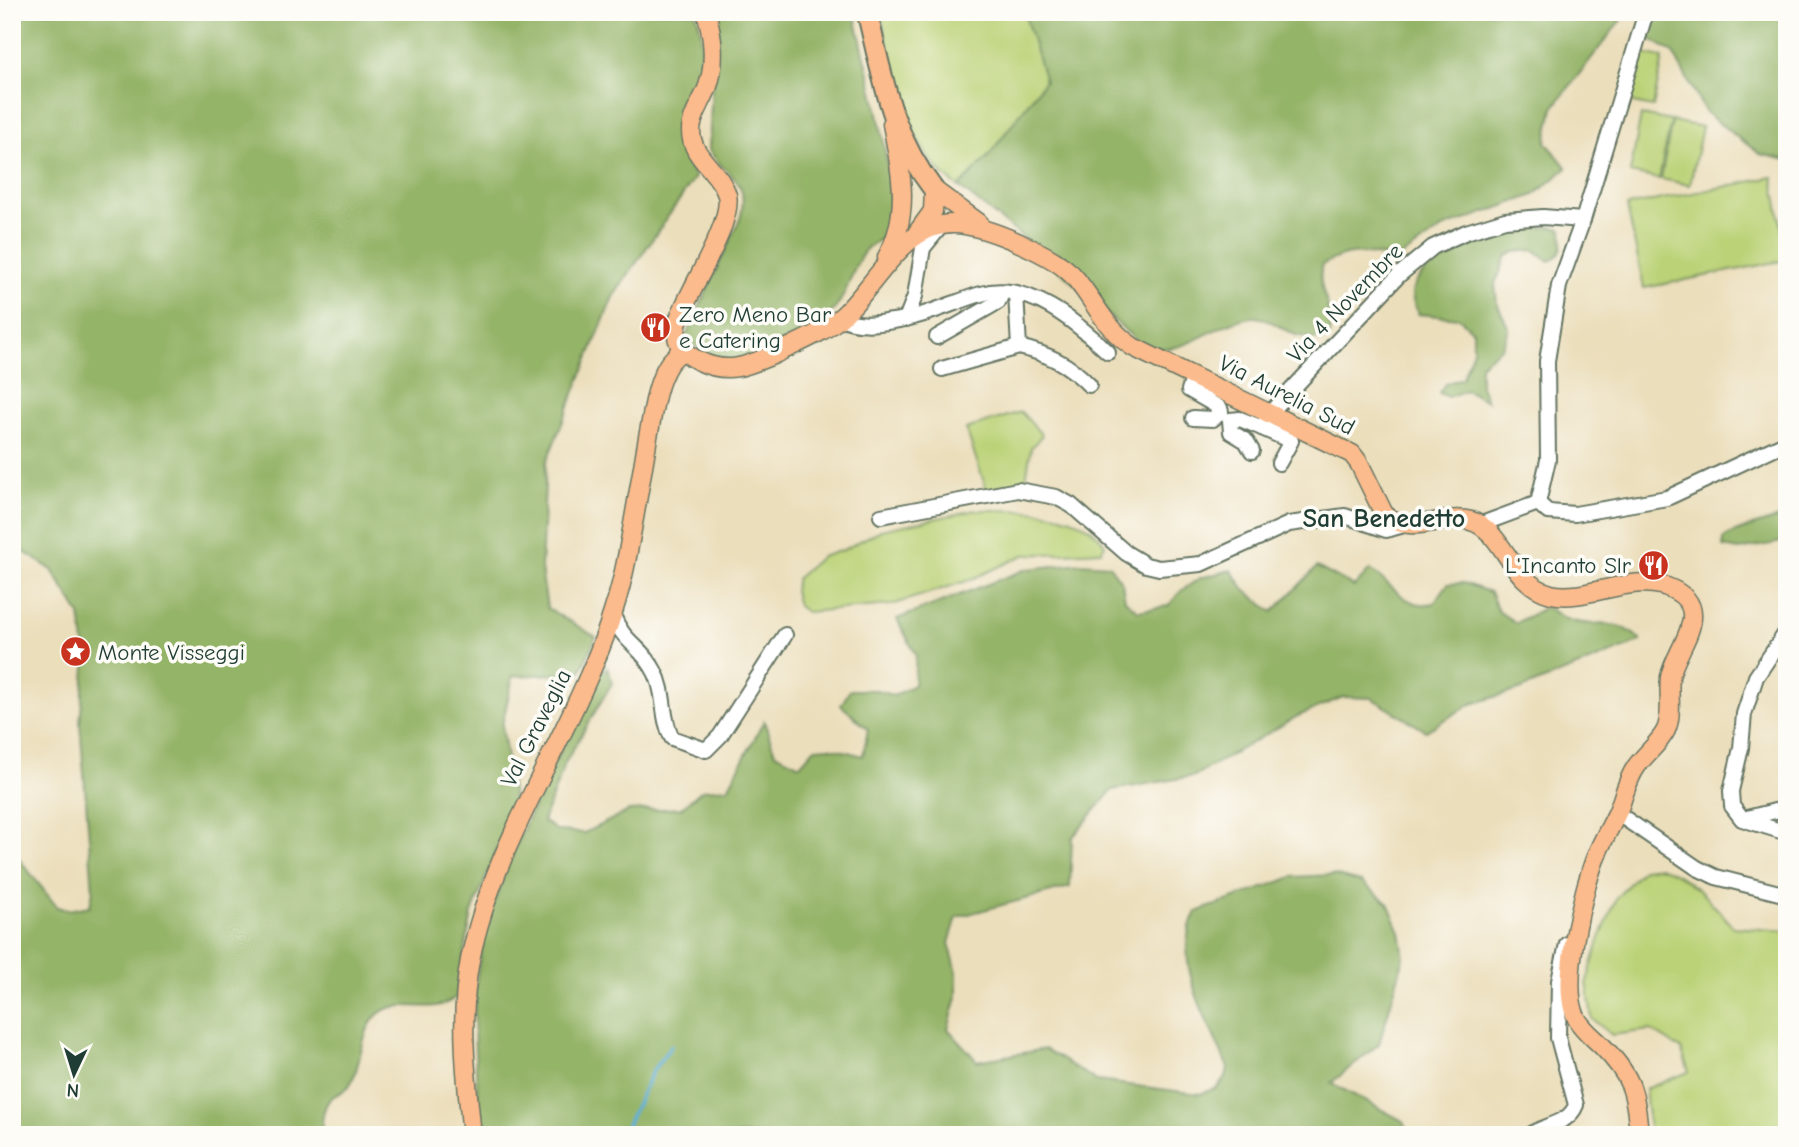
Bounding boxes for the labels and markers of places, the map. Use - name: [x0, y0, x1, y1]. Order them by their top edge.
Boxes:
- place label: Zero Meno Bar e Catering: [679, 301, 832, 354]
- restaurant icon: Zero Meno Bar e Catering: [639, 310, 673, 344]
- restaurant icon: L'Incanto Slr: [1637, 548, 1671, 582]
- place label: L'Incanto Slr: [1505, 552, 1632, 579]
- place icon: Monte Visseggi: [58, 635, 92, 669]
- place label: Monte Visseggi: [98, 639, 245, 666]

